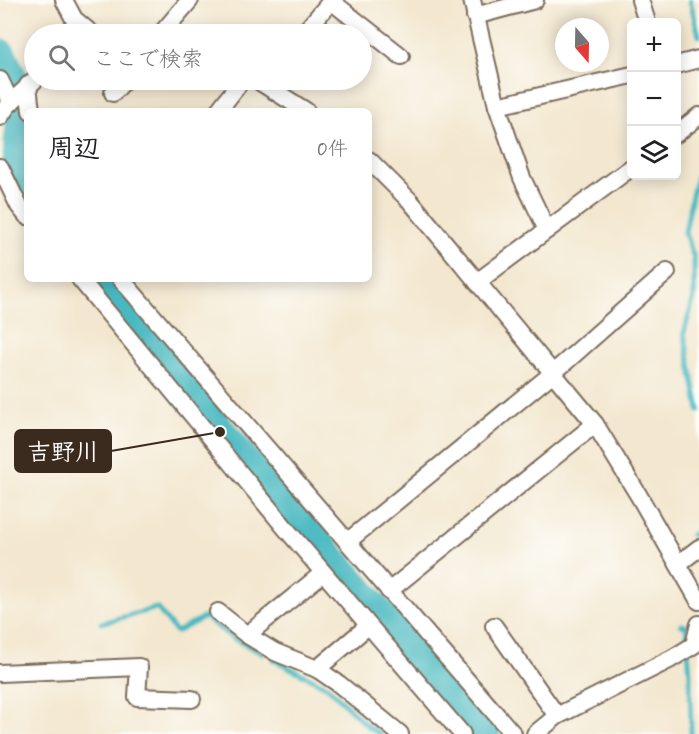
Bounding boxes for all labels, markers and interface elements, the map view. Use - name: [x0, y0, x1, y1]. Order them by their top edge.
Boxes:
- north arrow: [555, 18, 609, 72]
- map controls: [627, 18, 681, 180]
- button: +: [627, 18, 681, 72]
- search box: [24, 24, 372, 90]
- icon: search: [45, 41, 78, 74]
- text: ここで検索: [93, 46, 203, 74]
- button: −: [627, 72, 681, 126]
- button: layers: [627, 126, 681, 180]
- text: 周辺: [48, 133, 100, 167]
- text: 0件: [317, 136, 348, 163]
- callout: 吉野川: [15, 430, 111, 472]
- text: 吉野川: [27, 438, 99, 469]

